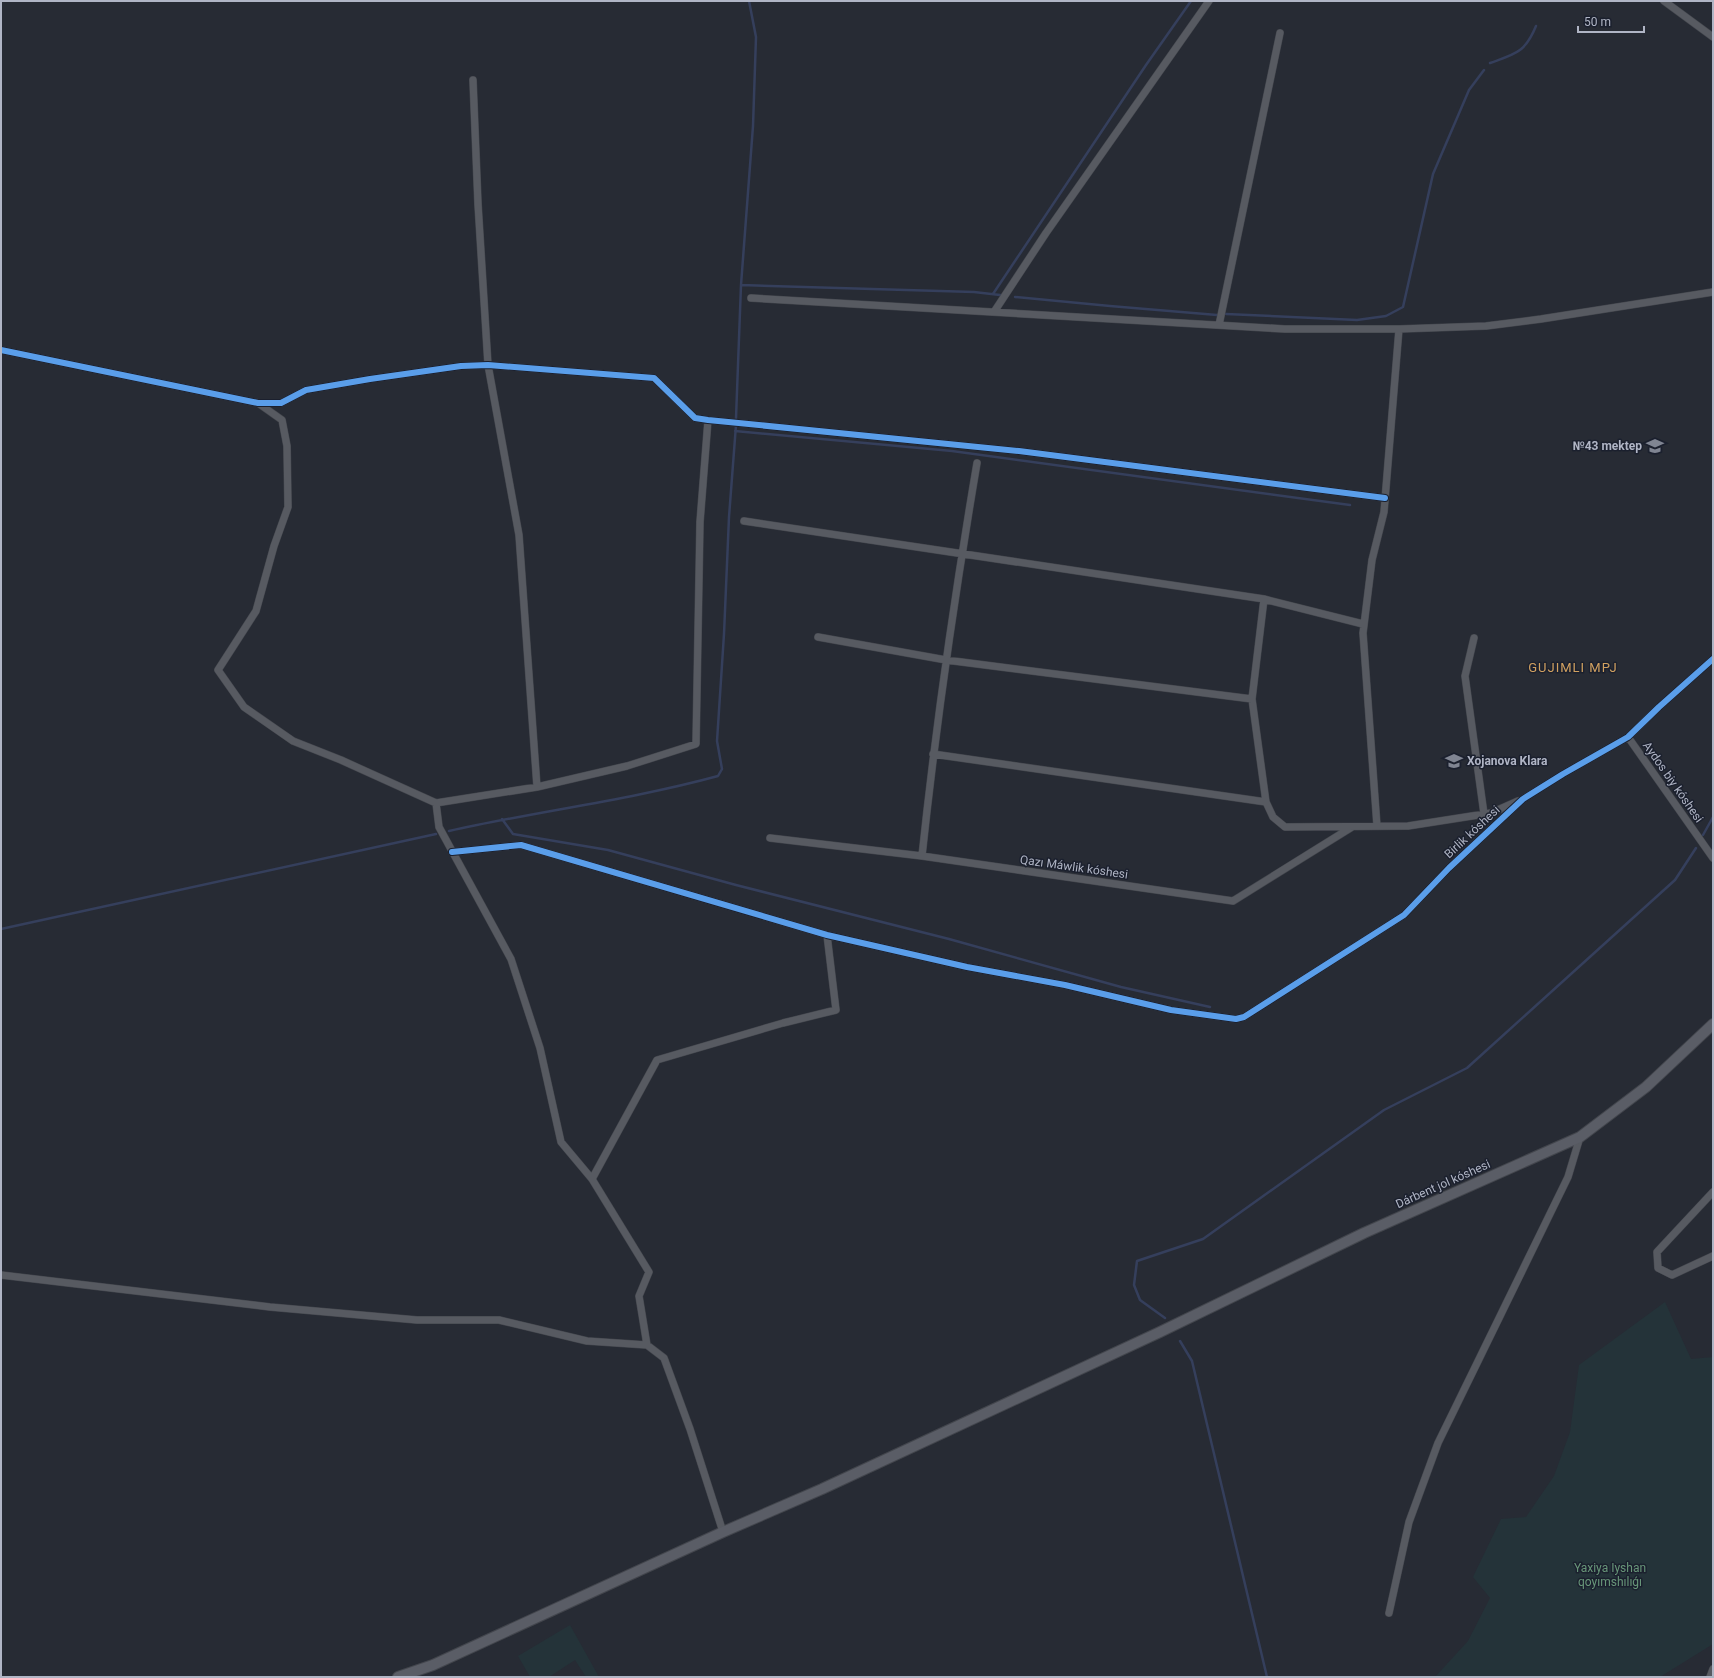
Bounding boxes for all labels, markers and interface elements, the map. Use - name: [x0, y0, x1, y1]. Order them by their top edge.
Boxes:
- scale bar: [1578, 8, 1644, 34]
- text: 50 m: [1584, 15, 1611, 29]
- school or university icon: №43 mektep: [1645, 436, 1665, 456]
- place label: №43 mektep: [1573, 439, 1642, 453]
- district label: GUJIMLI MPJ: [1528, 660, 1618, 675]
- street label: Aydos biy kóshesi: [1640, 739, 1706, 825]
- school or university icon: Xojanova Klara: [1444, 751, 1464, 771]
- place label: Xojanova Klara: [1467, 754, 1548, 768]
- street label: Birlik kóshesi: [1441, 803, 1503, 861]
- street label: Qazı Máwlik kóshesi: [1019, 852, 1129, 882]
- street label: Dárbent jol kóshesi: [1394, 1157, 1492, 1211]
- park label: Yaxiya Iyshan qoyımshılıǵı: [1574, 1561, 1646, 1589]

